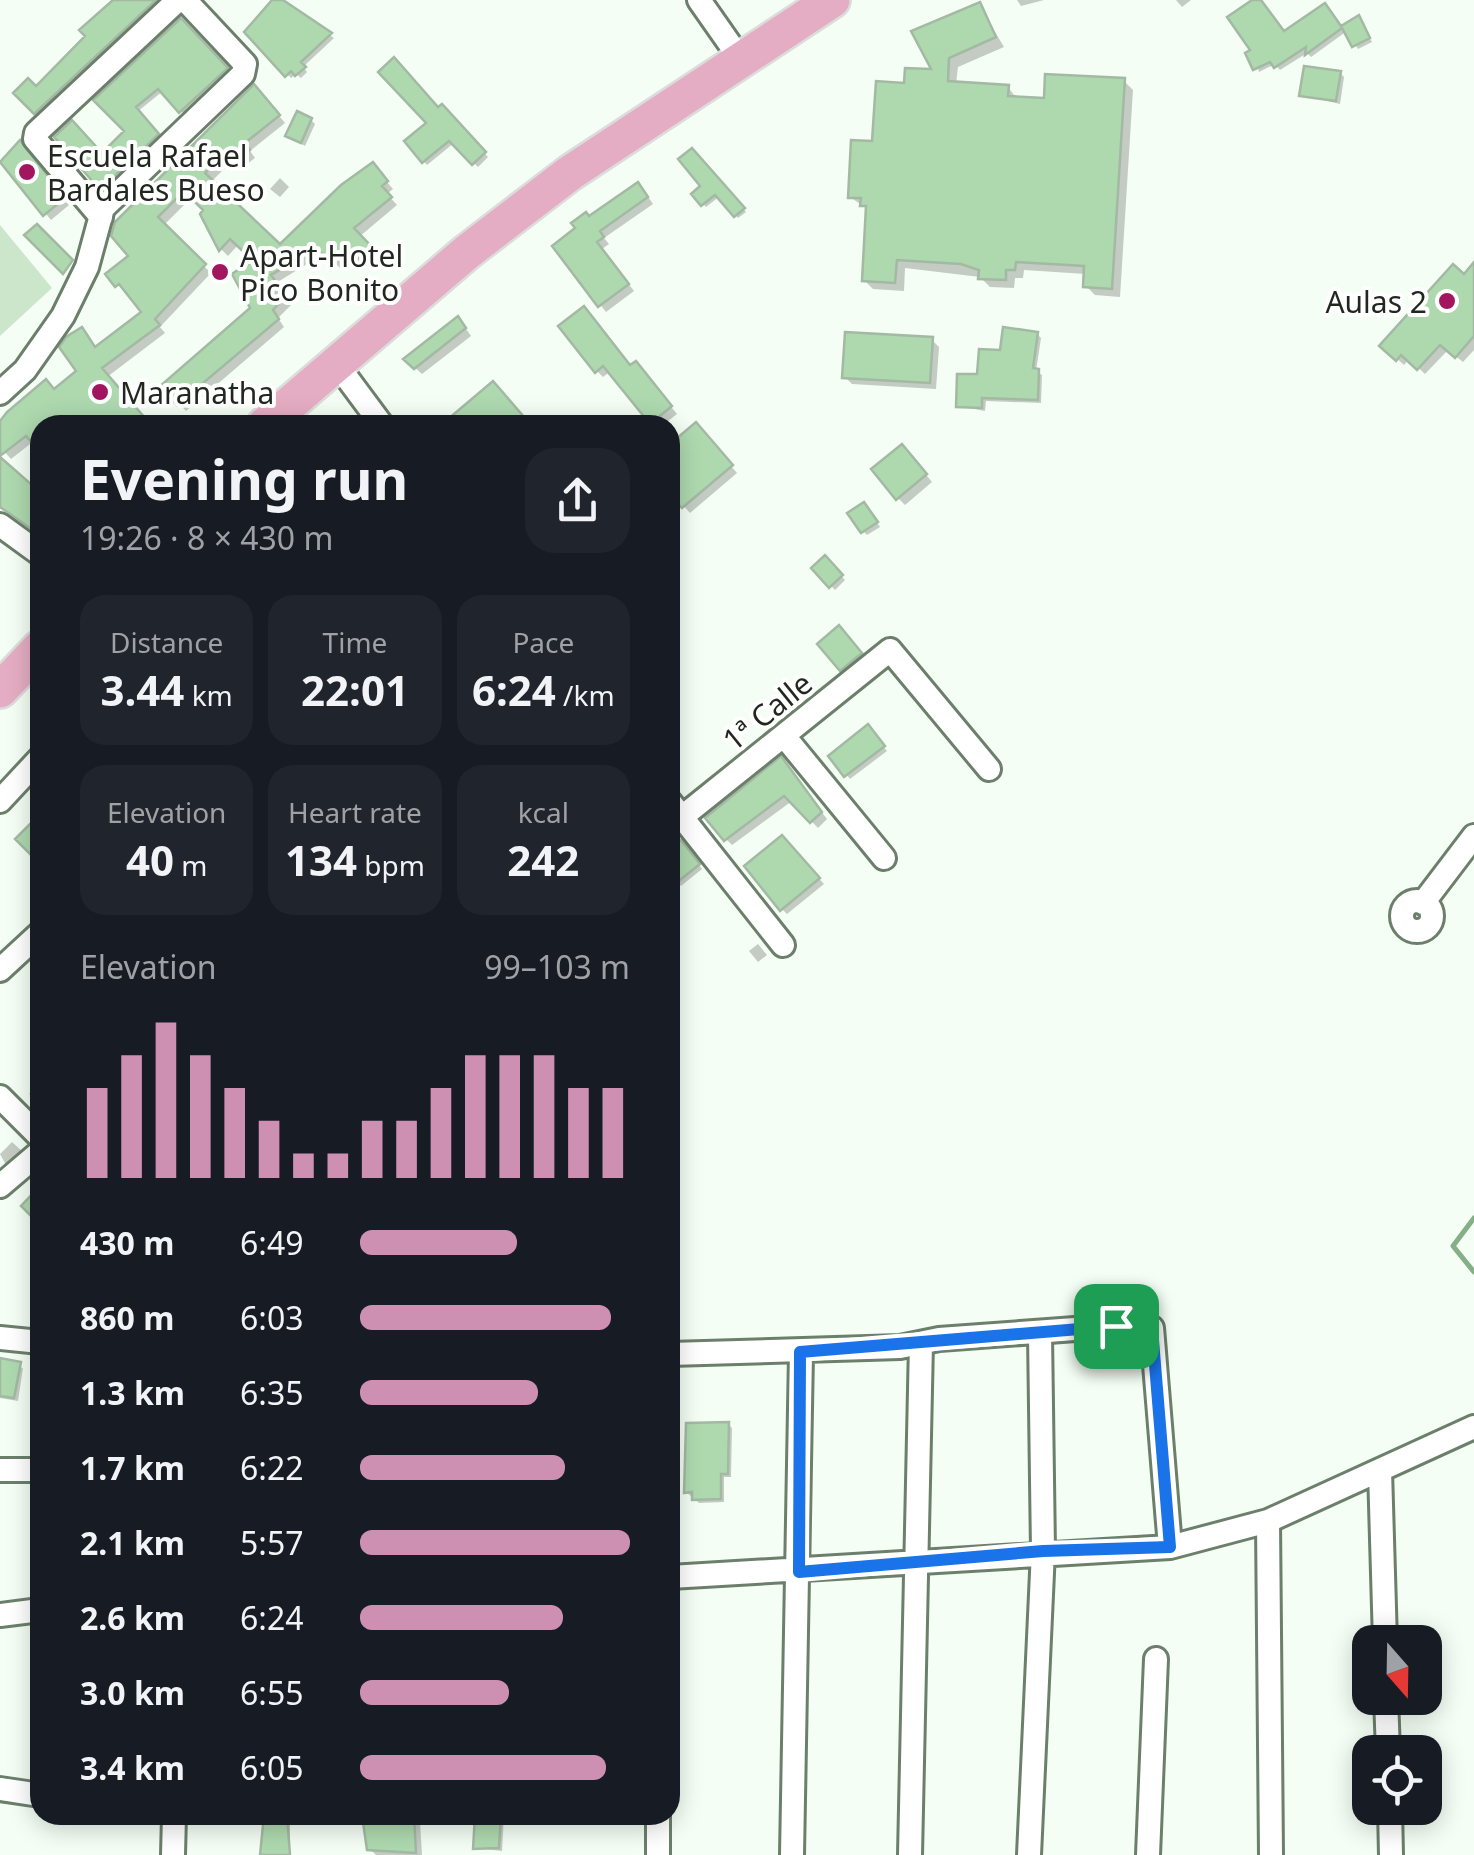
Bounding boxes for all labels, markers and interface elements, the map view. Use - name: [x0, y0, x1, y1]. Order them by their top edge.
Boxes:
- place label: Escuela Rafael Bardales Bueso: [47, 135, 265, 210]
- marker: Escuela Rafael Bardales Bueso: [16, 161, 38, 183]
- place label: Apart-Hotel Pico Bonito: [240, 235, 403, 310]
- marker: Apart-Hotel Pico Bonito: [209, 261, 231, 283]
- place label: Aulas 2: [1325, 281, 1427, 322]
- marker: Aulas 2: [1436, 290, 1458, 312]
- place label: Maranatha: [120, 372, 274, 413]
- marker: Maranatha: [89, 381, 111, 403]
- text: Evening run: [80, 441, 408, 516]
- button: share: [525, 448, 630, 553]
- text: 19:26 · 8 × 430 m: [80, 516, 333, 559]
- text: Distance: [110, 623, 223, 661]
- text: Time: [323, 623, 387, 661]
- text: Pace: [512, 623, 574, 661]
- text: 3.44: [101, 661, 184, 718]
- text: 22:01: [301, 661, 409, 718]
- text: 6:24: [472, 661, 556, 718]
- street label: 1ª Calle: [714, 662, 820, 760]
- text: km: [184, 676, 233, 714]
- text: /km: [556, 676, 615, 714]
- text: Elevation: [107, 793, 226, 831]
- text: Heart rate: [288, 793, 422, 831]
- text: kcal: [518, 793, 569, 831]
- text: 40: [126, 831, 174, 888]
- text: 134: [285, 831, 357, 888]
- text: 242: [507, 831, 579, 888]
- text: m: [174, 846, 207, 884]
- text: bpm: [357, 846, 425, 884]
- text: Elevation: [80, 945, 217, 988]
- text: 99–103 m: [484, 945, 630, 988]
- text: 430 m: [80, 1221, 174, 1264]
- text: 6:49: [240, 1221, 304, 1264]
- pin: [1074, 1284, 1159, 1369]
- text: 860 m: [80, 1296, 174, 1339]
- text: 6:03: [240, 1296, 304, 1339]
- icon: arrive: [1089, 1299, 1144, 1354]
- text: 1.3 km: [80, 1371, 185, 1414]
- text: 6:35: [240, 1371, 304, 1414]
- text: 1.7 km: [80, 1446, 185, 1489]
- text: 6:22: [240, 1446, 304, 1489]
- text: 2.1 km: [80, 1521, 185, 1564]
- text: 5:57: [240, 1521, 304, 1564]
- text: 2.6 km: [80, 1596, 185, 1639]
- text: 6:24: [240, 1596, 304, 1639]
- north arrow: [1352, 1625, 1442, 1715]
- map controls: [1352, 1625, 1442, 1825]
- text: 3.0 km: [80, 1671, 185, 1714]
- text: 6:55: [240, 1671, 304, 1714]
- button: locate: [1352, 1735, 1442, 1825]
- text: 3.4 km: [80, 1746, 185, 1789]
- text: 6:05: [240, 1746, 304, 1789]

